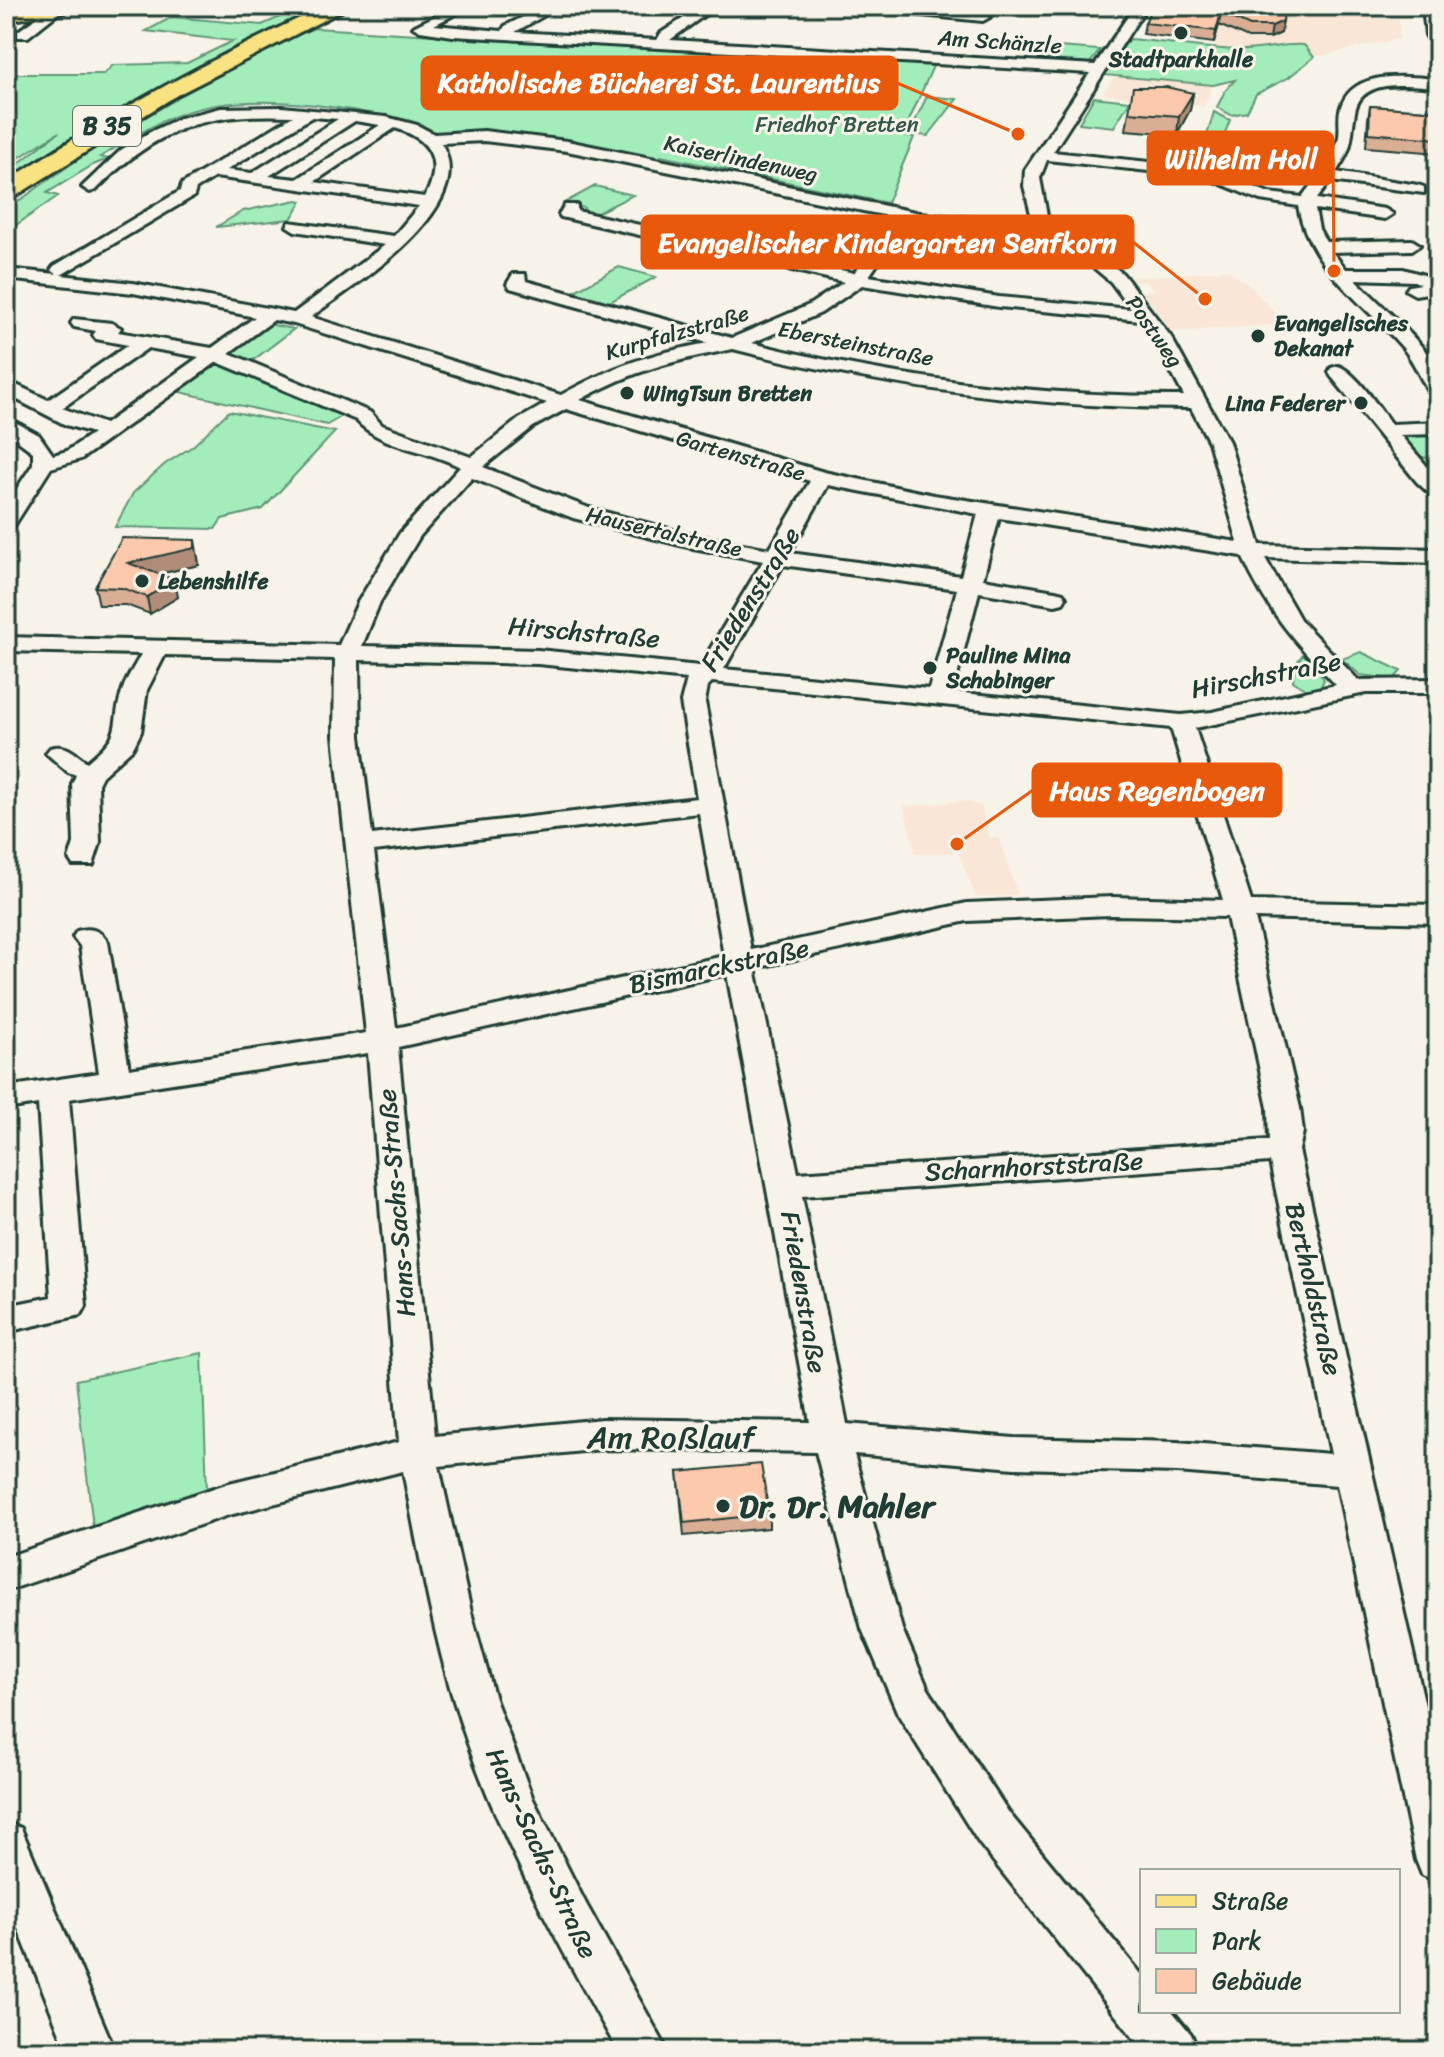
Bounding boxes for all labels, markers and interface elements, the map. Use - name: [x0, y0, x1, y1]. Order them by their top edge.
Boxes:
- street label: Am Schänzle: [936, 18, 1063, 65]
- marker: Stadtparkhalle: [1172, 24, 1190, 42]
- place label: Stadtparkhalle: [1108, 40, 1254, 79]
- callout: Katholische Bücherei St. Laurentius: [422, 57, 897, 109]
- text: Katholische Bücherei St. Laurentius: [437, 58, 881, 107]
- park label: Friedhof Bretten: [755, 105, 919, 144]
- road number: B 35: [73, 106, 141, 146]
- street label: Kaiserlindenweg: [660, 123, 821, 194]
- callout: Wilhelm Holl: [1148, 132, 1333, 184]
- text: Wilhelm Holl: [1165, 134, 1318, 183]
- callout: Evangelischer Kindergarten Senfkorn: [642, 216, 1133, 268]
- text: Evangelischer Kindergarten Senfkorn: [657, 218, 1117, 267]
- street label: Postweg: [1115, 287, 1194, 376]
- street label: Kurpfalzstraße: [600, 293, 754, 372]
- place label: Evangelisches Dekanat: [1274, 304, 1409, 368]
- street label: Ebersteinstraße: [775, 309, 937, 378]
- marker: Evangelisches Dekanat: [1249, 327, 1267, 345]
- place label: WingTsun Bretten: [643, 374, 812, 413]
- marker: WingTsun Bretten: [618, 384, 636, 402]
- place label: Lina Federer: [1225, 384, 1347, 423]
- marker: Lina Federer: [1352, 394, 1370, 412]
- street label: Gartenstraße: [672, 418, 810, 493]
- street label: Hausertalstraße: [582, 495, 746, 568]
- street label: Friedenstraße: [687, 517, 813, 681]
- place label: Lebenshilfe: [158, 562, 269, 601]
- marker: Lebenshilfe: [133, 572, 151, 590]
- street label: Hirschstraße: [506, 602, 662, 662]
- place label: Pauline Mina Schabinger: [945, 636, 1071, 700]
- street label: Hirschstraße: [1187, 638, 1345, 712]
- marker: Pauline Mina Schabinger: [921, 659, 939, 677]
- callout: Haus Regenbogen: [1033, 764, 1281, 816]
- text: Haus Regenbogen: [1049, 766, 1266, 815]
- street label: Bismarckstraße: [625, 924, 813, 1008]
- street label: Hans-Sachs-Straße: [363, 1087, 429, 1319]
- street label: Scharnhorststraße: [924, 1137, 1144, 1195]
- street label: Bertholdstraße: [1272, 1198, 1356, 1380]
- street label: Friedenstraße: [767, 1207, 841, 1377]
- street label: Am Roßlauf: [586, 1409, 758, 1466]
- place label: Dr. Dr. Mahler: [739, 1478, 937, 1535]
- marker: Dr. Dr. Mahler: [714, 1497, 732, 1515]
- street label: Hans-Sachs-Straße: [473, 1740, 611, 1966]
- legend: [1140, 1869, 1400, 2013]
- text: Straße: [1212, 1880, 1288, 1922]
- text: Park: [1212, 1920, 1261, 1962]
- text: Gebäude: [1212, 1960, 1302, 2002]

